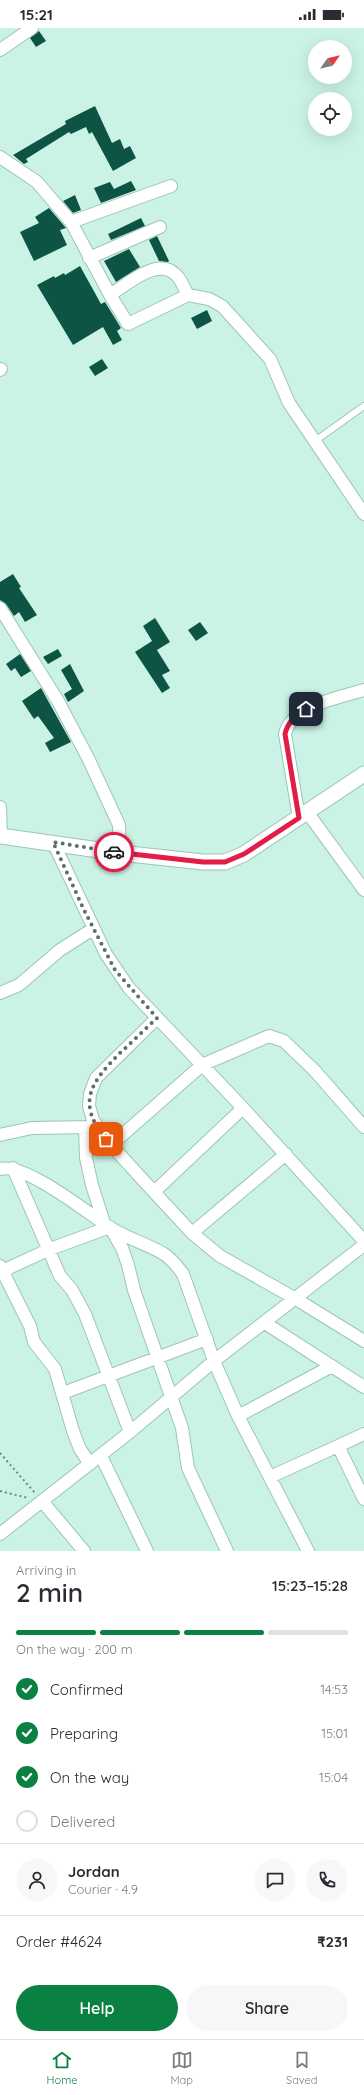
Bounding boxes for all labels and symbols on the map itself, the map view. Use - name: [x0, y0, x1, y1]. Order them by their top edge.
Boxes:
- north arrow: [308, 40, 352, 84]
- pin: [289, 692, 323, 726]
- courier: [94, 832, 134, 872]
- pin: [89, 1122, 123, 1156]

